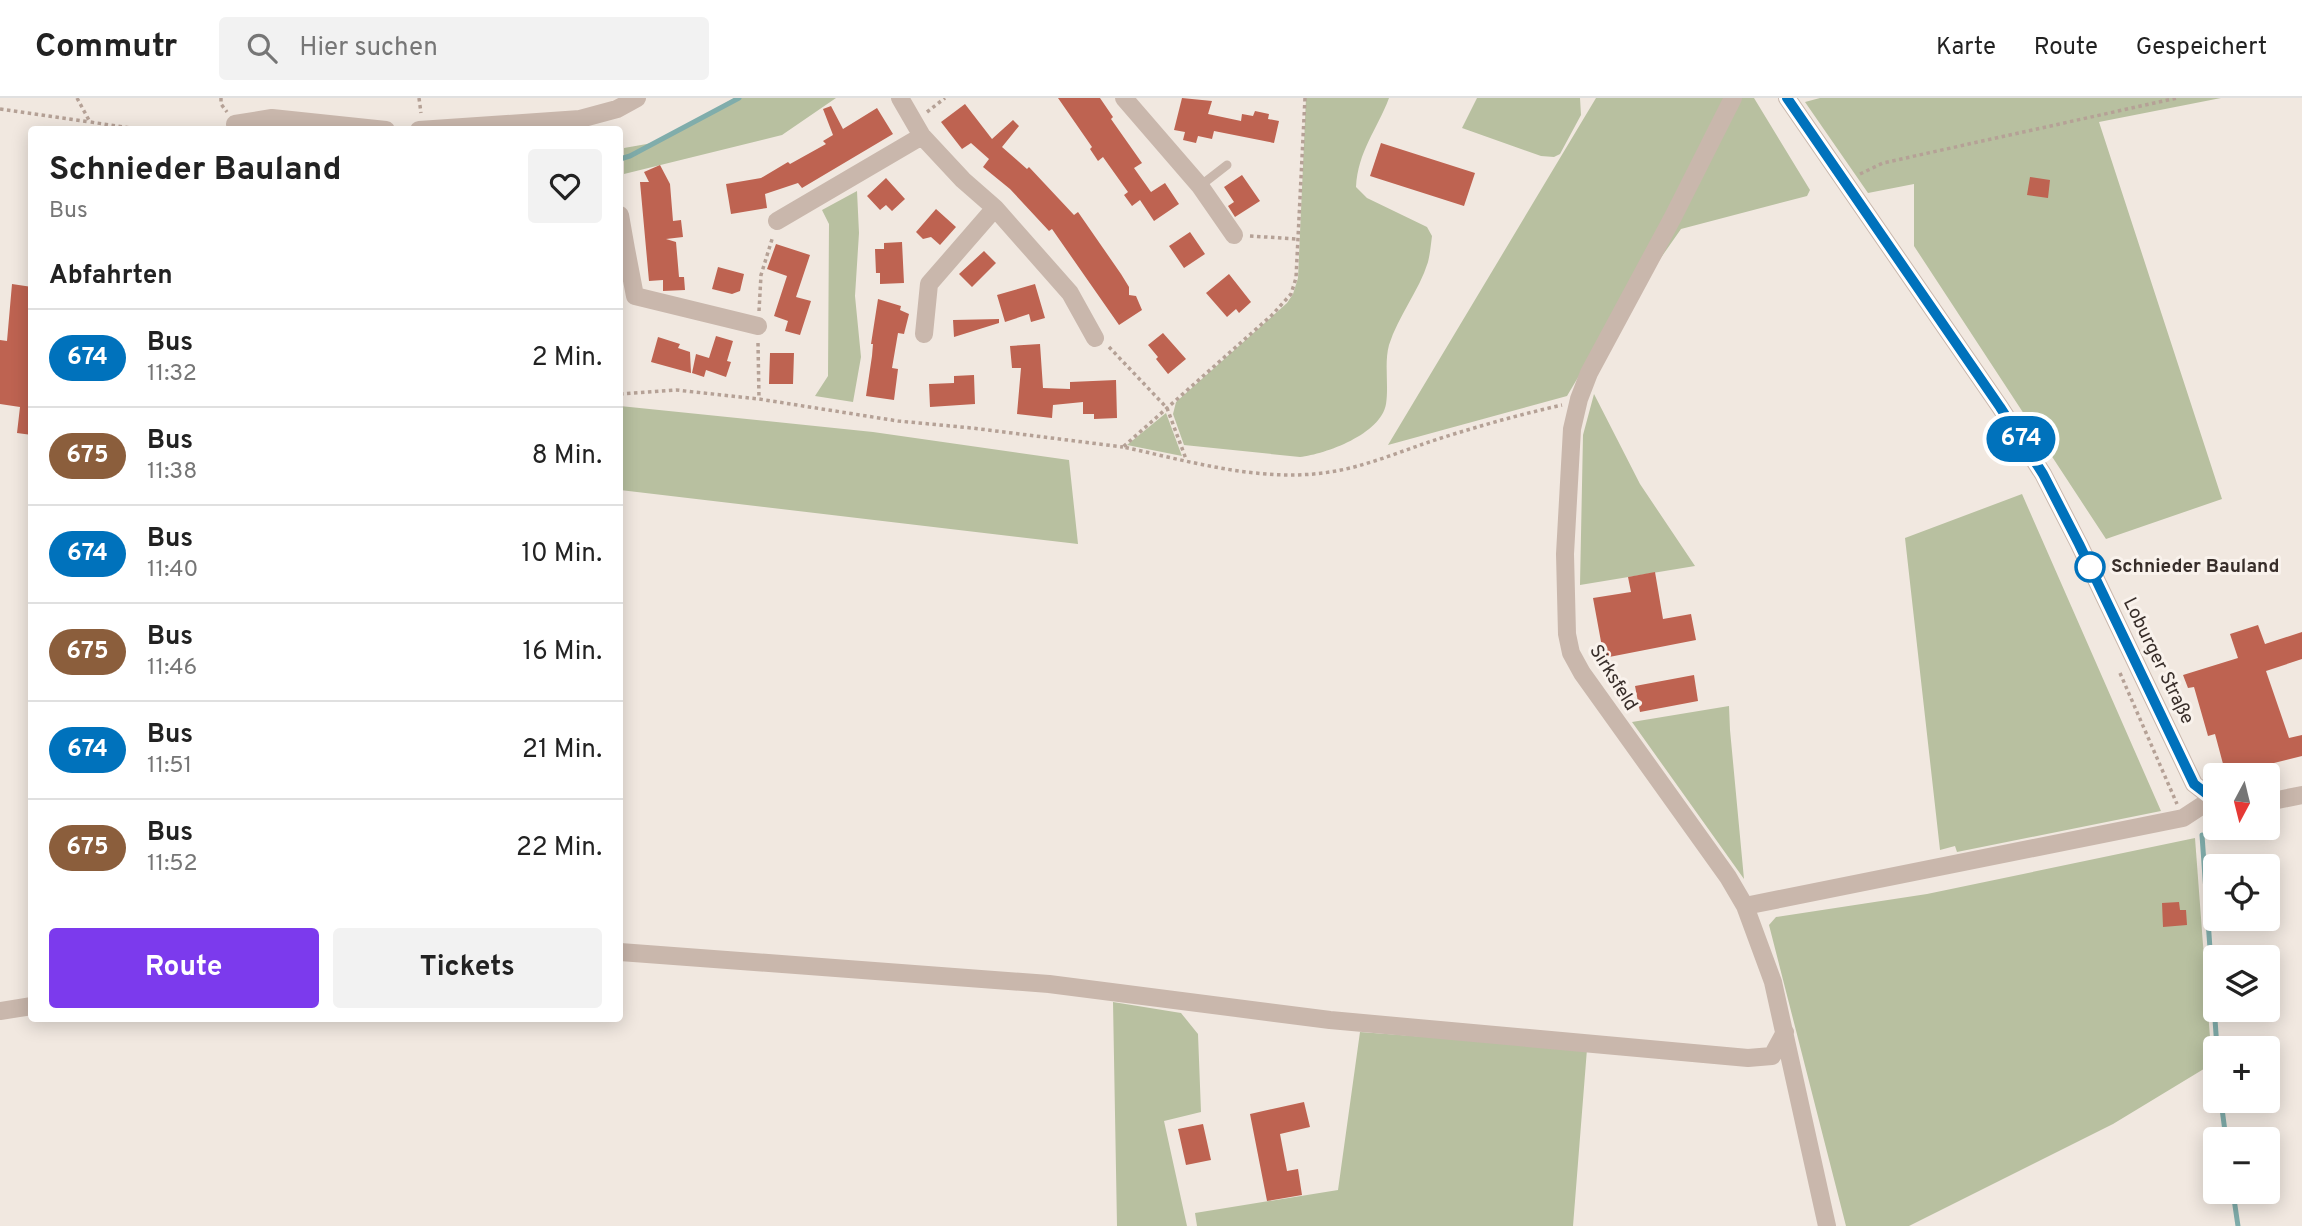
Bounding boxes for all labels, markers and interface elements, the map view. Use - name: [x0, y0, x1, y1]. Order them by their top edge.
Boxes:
- search box: [219, 17, 709, 80]
- text: Commutr: [35, 27, 177, 69]
- icon: search: [243, 29, 281, 67]
- text: Hier suchen: [299, 32, 438, 65]
- text: Karte: [1936, 33, 1996, 63]
- text: Route: [2034, 33, 2098, 63]
- text: Gespeichert: [2136, 33, 2267, 63]
- button: heart: [528, 149, 602, 223]
- text: Schnieder Bauland: [49, 150, 341, 192]
- text: Bus: [49, 197, 88, 226]
- text: Abfahrten: [49, 260, 173, 293]
- text: Bus: [147, 327, 193, 360]
- text: 2 Min.: [532, 342, 602, 375]
- text: 674: [67, 343, 108, 373]
- text: 11:32: [147, 360, 197, 389]
- line badge: 674: [1981, 416, 2061, 462]
- text: 674: [2000, 424, 2042, 454]
- text: Bus: [147, 425, 193, 458]
- text: 8 Min.: [532, 440, 602, 473]
- text: 675: [66, 441, 109, 471]
- text: 11:38: [147, 458, 197, 487]
- text: Bus: [147, 523, 193, 556]
- text: 10 Min.: [521, 538, 602, 571]
- text: 674: [67, 539, 108, 569]
- marker: Schnieder Bauland: [2075, 552, 2105, 582]
- place label: Schnieder Bauland: [2111, 555, 2279, 579]
- text: 11:40: [147, 556, 198, 585]
- street label: Loburger Straße: [2117, 594, 2199, 728]
- text: Bus: [147, 621, 193, 654]
- text: 16 Min.: [522, 636, 602, 669]
- text: 675: [66, 637, 109, 667]
- street label: Sirksfeld: [1583, 640, 1643, 716]
- text: 11:46: [147, 654, 197, 683]
- text: Bus: [147, 719, 193, 752]
- text: 21 Min.: [522, 734, 602, 767]
- text: 674: [67, 735, 108, 765]
- text: 11:51: [147, 752, 192, 781]
- north arrow: [2203, 763, 2280, 840]
- map controls: [2203, 763, 2280, 1204]
- text: Bus: [147, 817, 193, 850]
- text: 22 Min.: [516, 832, 602, 865]
- text: 675: [66, 833, 109, 863]
- text: 11:52: [147, 850, 198, 879]
- button: locate: [2203, 854, 2280, 931]
- button: Route: [49, 928, 319, 1008]
- button: Tickets: [333, 928, 602, 1008]
- button: layers: [2203, 945, 2280, 1022]
- button: +: [2203, 1036, 2280, 1113]
- button: −: [2203, 1127, 2280, 1204]

